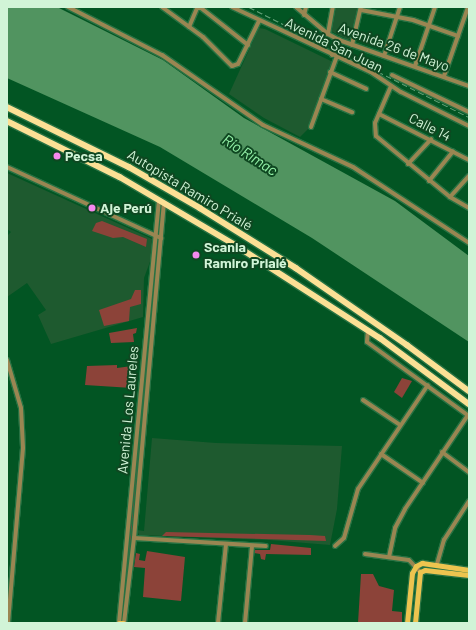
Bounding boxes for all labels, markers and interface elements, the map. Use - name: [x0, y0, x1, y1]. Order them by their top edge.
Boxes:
- street label: Avenida San Juan: [282, 14, 386, 76]
- street label: Avenida 26 de Mayo: [336, 19, 452, 75]
- street label: Calle 14: [406, 109, 454, 145]
- water label: Río Rímac: [219, 130, 281, 180]
- street label: Autopista Ramiro Prialé: [125, 146, 255, 234]
- place label: Pecsa: [65, 148, 103, 164]
- marker: Pecsa: [52, 151, 62, 161]
- place label: Aje Perú: [100, 200, 152, 216]
- marker: Aje Perú: [87, 203, 97, 213]
- place label: Scania Ramiro Prialé: [204, 239, 287, 272]
- marker: Scania Ramiro Prialé: [191, 250, 201, 260]
- street label: Avenida Los Laureles: [114, 345, 142, 475]

